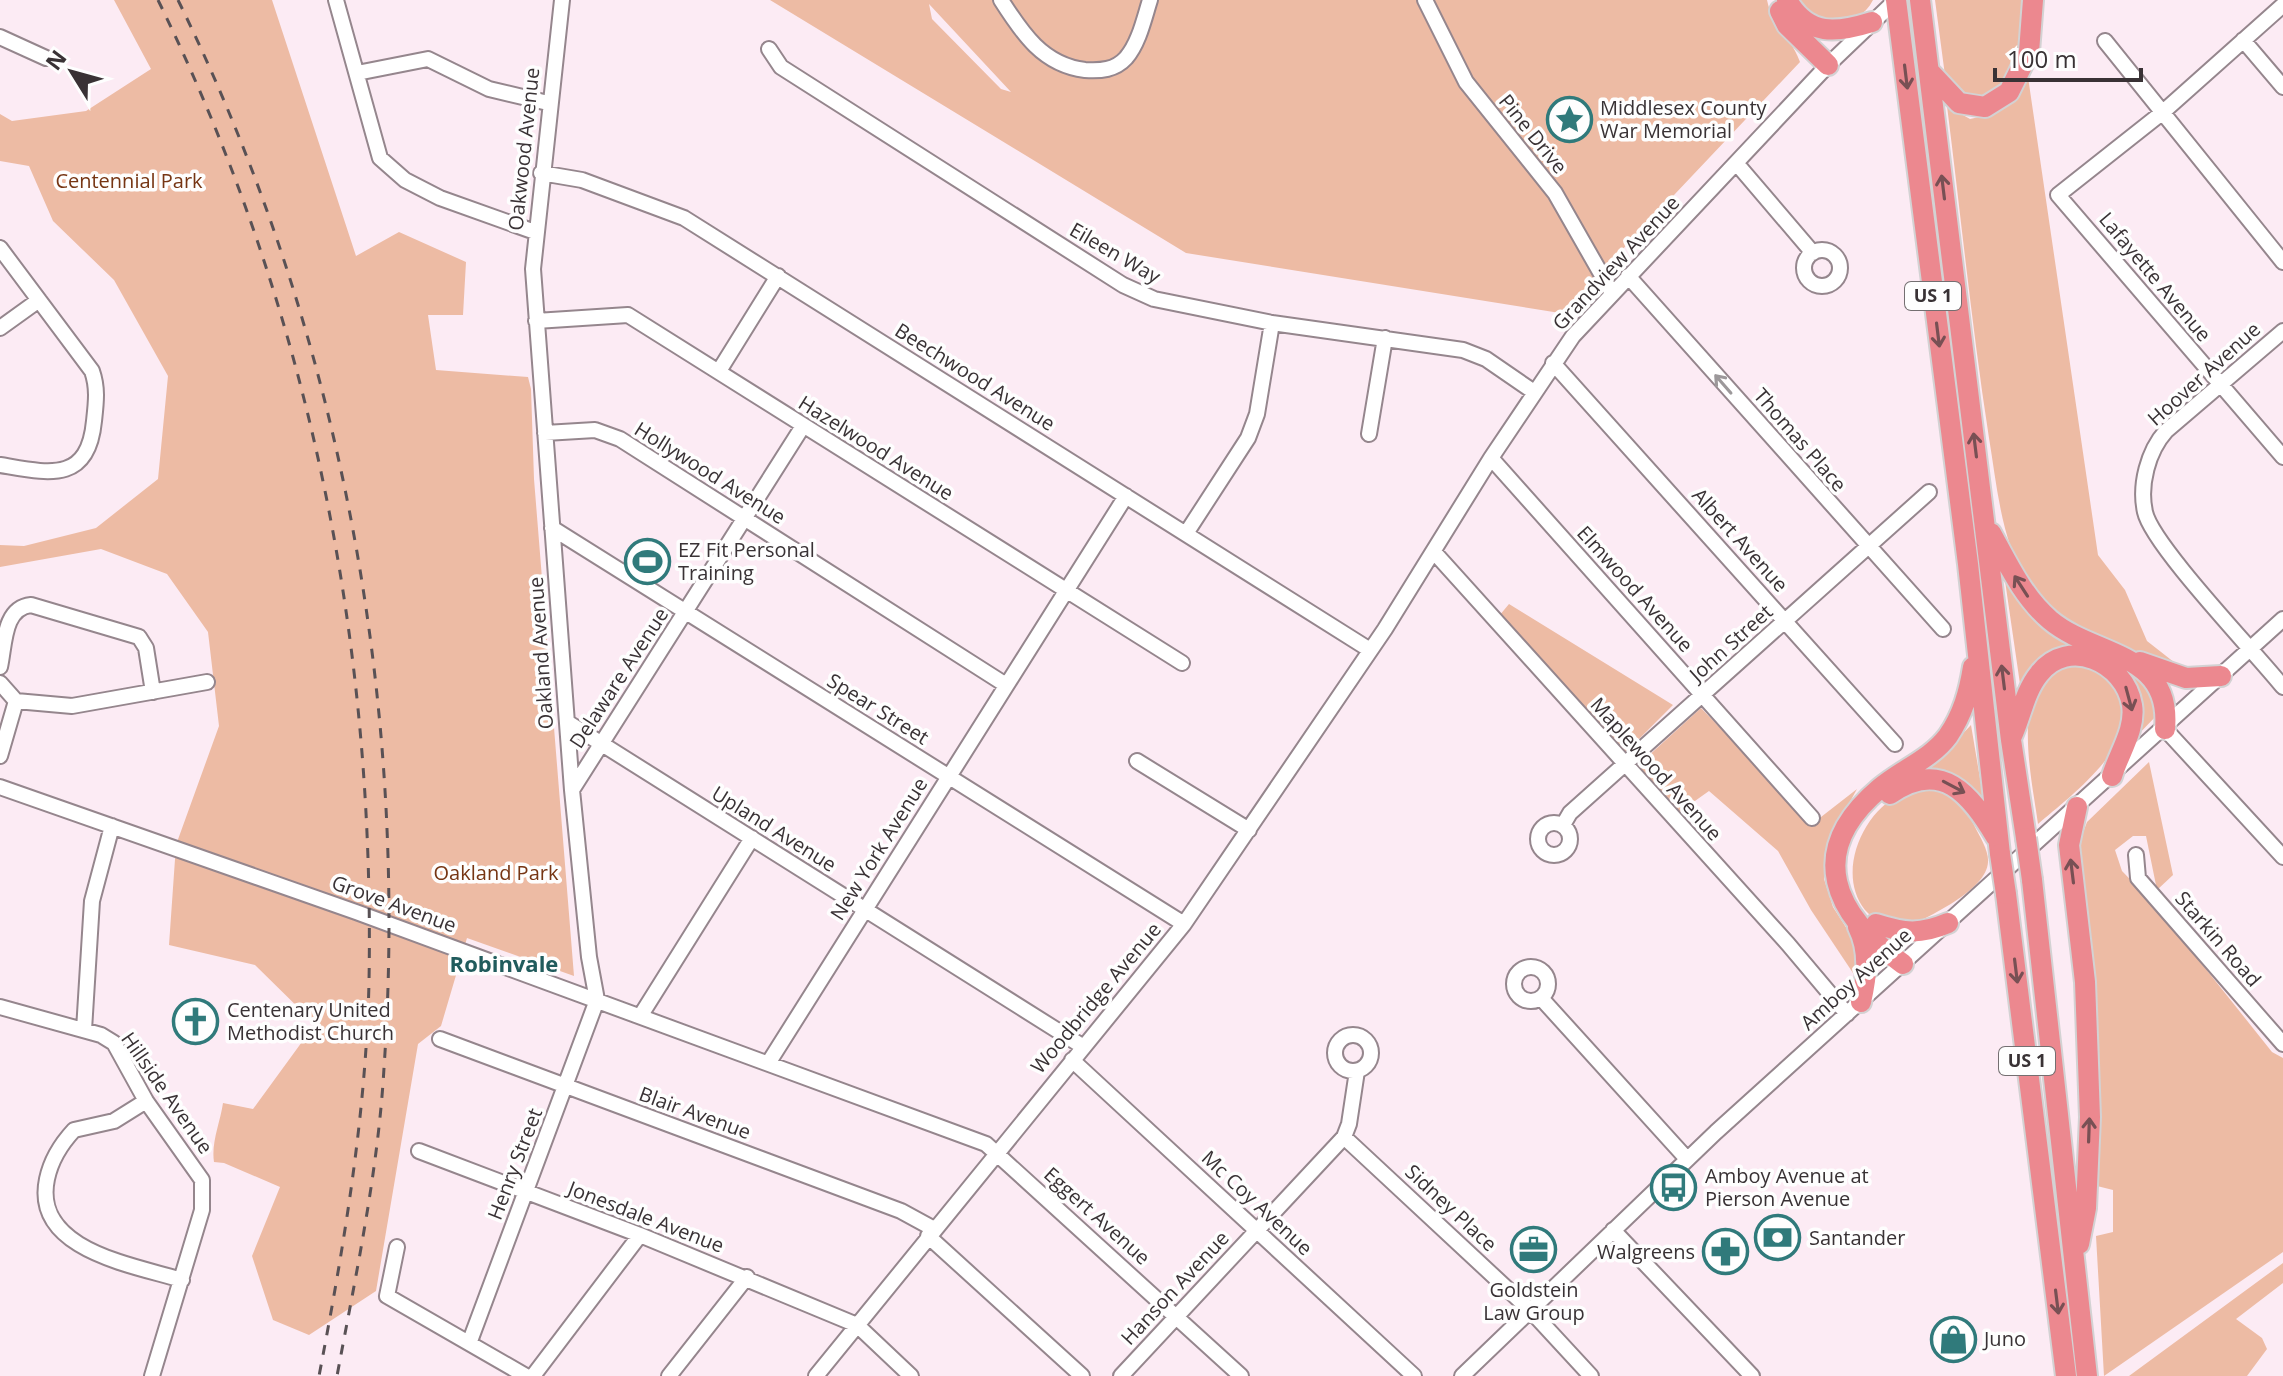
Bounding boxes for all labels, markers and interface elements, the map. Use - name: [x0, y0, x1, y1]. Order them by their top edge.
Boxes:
- north arrow: [32, 32, 112, 112]
- scale bar: [1995, 32, 2141, 82]
- text: 100 m: [2007, 42, 2077, 75]
- text: N: [38, 43, 73, 76]
- one-way arrow: [1899, 64, 1914, 90]
- street label: Oakwood Avenue: [502, 66, 545, 232]
- street label: Pine Drive: [1493, 88, 1574, 179]
- place label: Middlesex County War Memorial: [1600, 94, 1768, 144]
- place icon: Middlesex County War Memorial: [1545, 95, 1593, 143]
- park label: Centennial Park: [55, 167, 203, 194]
- one-way arrow: [1935, 175, 1950, 201]
- street label: Grandview Avenue: [1546, 189, 1685, 336]
- street label: Lafayette Avenue: [2093, 206, 2217, 347]
- street label: Eileen Way: [1065, 216, 1166, 290]
- road number: US 1: [1905, 282, 1961, 310]
- street label: Beechwood Avenue: [890, 316, 1060, 437]
- street label: Hoover Avenue: [2141, 316, 2266, 432]
- one-way arrow: [1931, 322, 1946, 348]
- one-way arrow: [1715, 374, 1733, 394]
- street label: Thomas Place: [1748, 382, 1853, 497]
- street label: Hazelwood Avenue: [794, 389, 959, 506]
- street label: Hollywood Avenue: [630, 415, 791, 530]
- one-way arrow: [1968, 433, 1983, 459]
- street label: Albert Avenue: [1686, 482, 1794, 597]
- street label: Elmwood Avenue: [1571, 520, 1699, 658]
- place label: EZ Fit Personal Training: [678, 536, 815, 586]
- sports icon: EZ Fit Personal Training: [623, 538, 671, 586]
- one-way arrow: [2013, 575, 2030, 597]
- street label: Oakland Avenue: [522, 576, 559, 730]
- street label: John Street: [1682, 598, 1778, 688]
- street label: Delaware Avenue: [563, 602, 674, 753]
- one-way arrow: [1996, 664, 2011, 691]
- street label: Spear Street: [822, 667, 934, 750]
- one-way arrow: [2122, 685, 2137, 711]
- street label: Maplewood Avenue: [1585, 691, 1728, 846]
- street label: New York Avenue: [824, 772, 933, 925]
- street label: Upland Avenue: [707, 779, 842, 878]
- one-way arrow: [1942, 780, 1966, 796]
- one-way arrow: [2065, 858, 2080, 885]
- park label: Oakland Park: [434, 859, 559, 886]
- street label: Grove Avenue: [328, 868, 460, 939]
- street label: Starkin Road: [2169, 885, 2267, 992]
- street label: Woodbridge Avenue: [1024, 916, 1167, 1079]
- street label: Amboy Avenue: [1795, 922, 1917, 1036]
- district label: Robinvale: [450, 948, 558, 978]
- one-way arrow: [2008, 957, 2023, 984]
- place label: Centenary United Methodist Church: [227, 996, 394, 1046]
- church icon: Centenary United Methodist Church: [172, 998, 220, 1046]
- street label: Hillside Avenue: [115, 1026, 219, 1159]
- road number: US 1: [1999, 1047, 2055, 1075]
- street label: Blair Avenue: [636, 1080, 755, 1145]
- street label: Henry Street: [481, 1104, 548, 1224]
- one-way arrow: [2082, 1117, 2097, 1144]
- street label: Mc Coy Avenue: [1196, 1144, 1319, 1261]
- street label: Sidney Place: [1400, 1158, 1503, 1257]
- street label: Eggert Avenue: [1038, 1161, 1156, 1271]
- place label: Amboy Avenue at Pierson Avenue: [1705, 1162, 1869, 1212]
- bus stop icon: Amboy Avenue at Pierson Avenue: [1650, 1164, 1698, 1212]
- street label: Jonesdale Avenue: [563, 1174, 728, 1259]
- bank icon: Santander: [1754, 1214, 1802, 1262]
- place label: Santander: [1809, 1224, 1906, 1251]
- street label: Hanson Avenue: [1115, 1225, 1235, 1351]
- office icon: Goldstein Law Group: [1510, 1226, 1558, 1274]
- pharmacy icon: Walgreens: [1702, 1228, 1750, 1276]
- place label: Walgreens: [1597, 1238, 1695, 1265]
- place label: Goldstein Law Group: [1483, 1276, 1585, 1326]
- one-way arrow: [2049, 1288, 2064, 1315]
- shop icon: Juno: [1929, 1315, 1977, 1363]
- place label: Juno: [1982, 1325, 2026, 1352]

